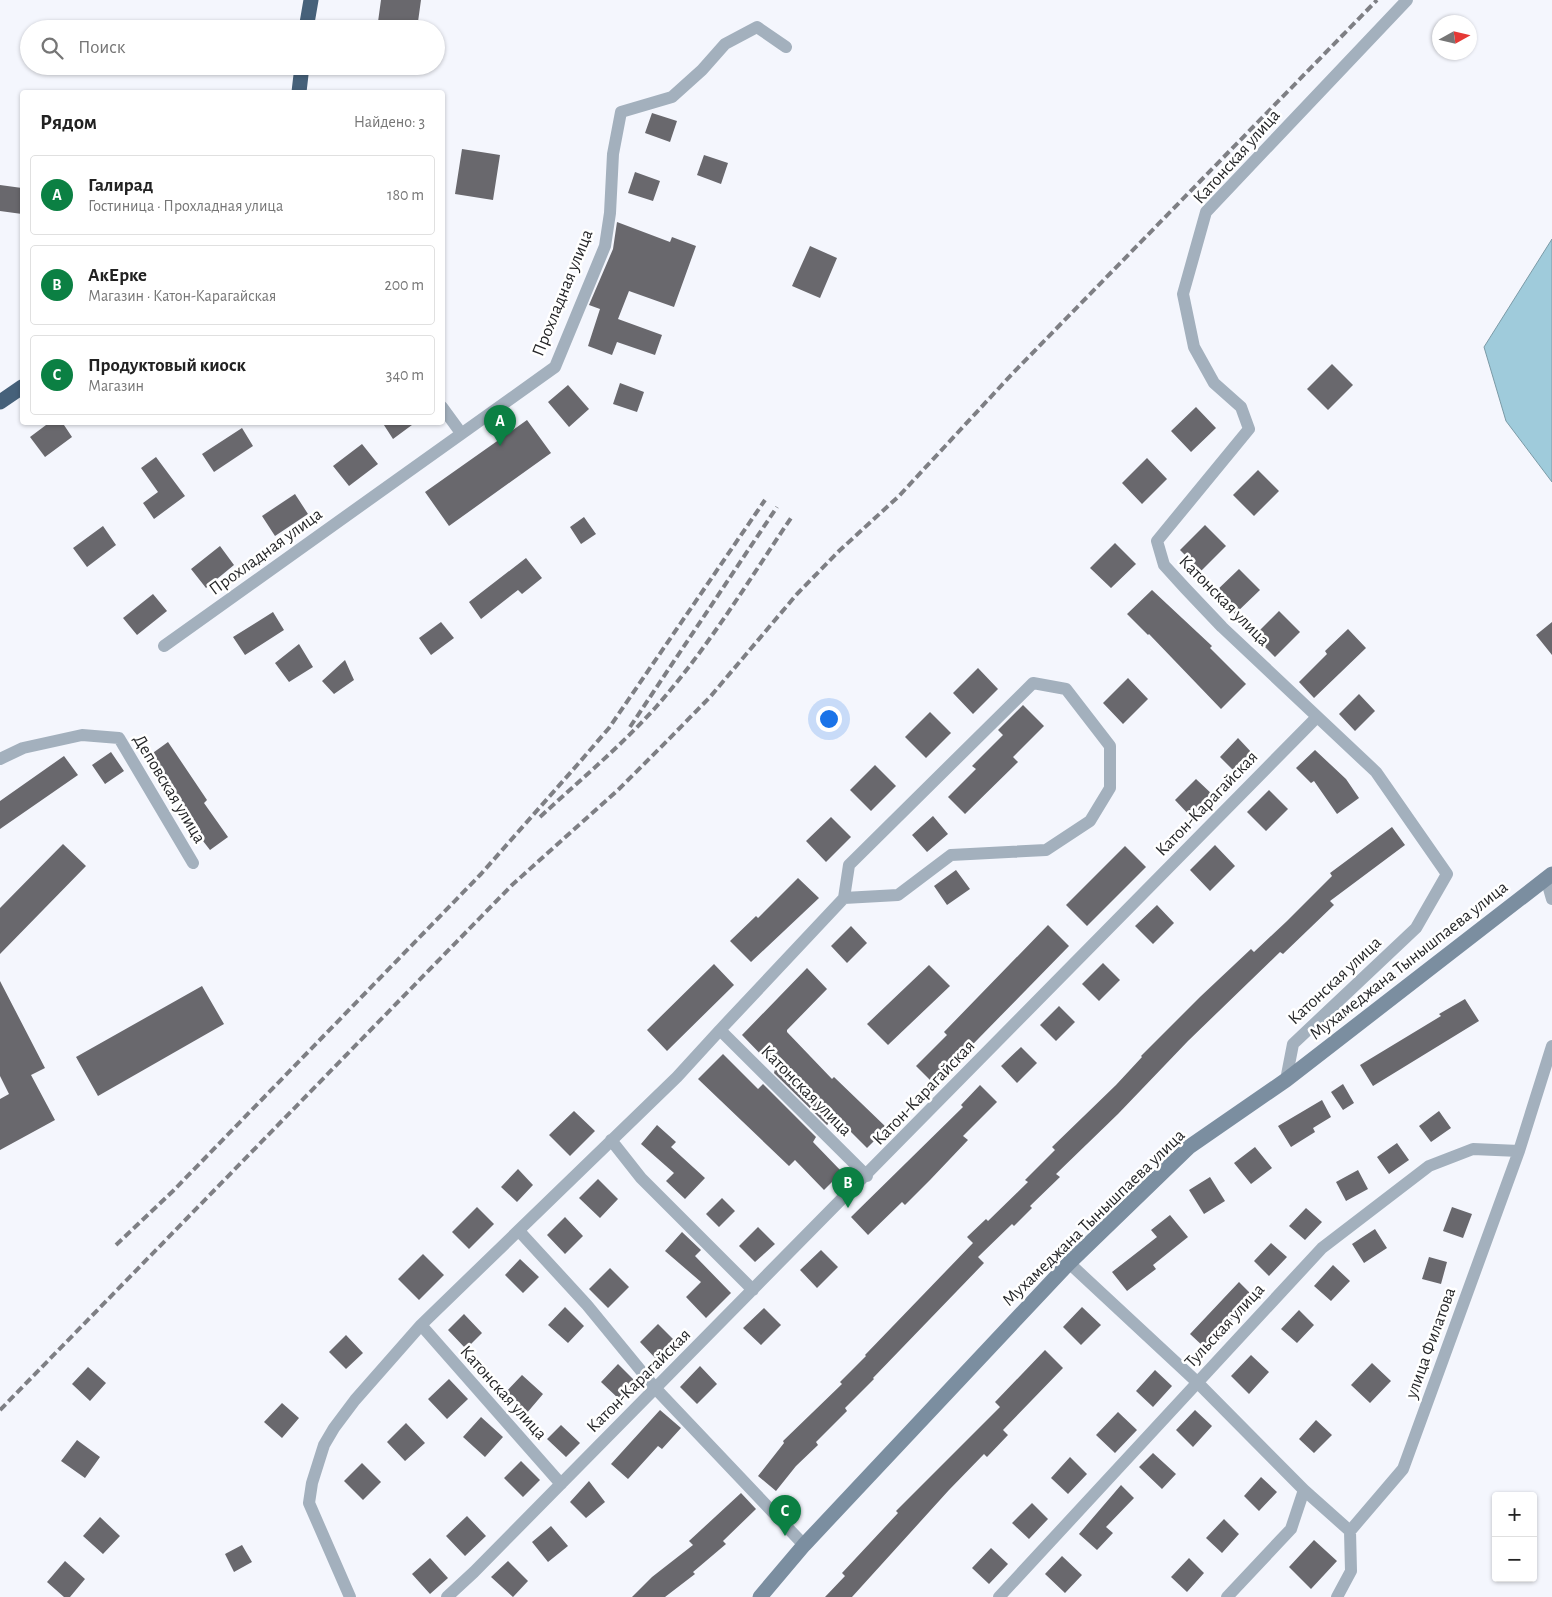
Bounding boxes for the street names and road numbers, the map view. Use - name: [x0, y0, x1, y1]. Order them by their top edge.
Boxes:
- street label: Катонская улица: [1190, 106, 1284, 208]
- street label: Прохладная улица: [529, 227, 597, 359]
- street label: Прохладная улица: [206, 505, 326, 599]
- street label: Катонская улица: [1175, 552, 1273, 650]
- street label: Деповская улица: [129, 731, 209, 847]
- street label: Катон-Карагайская: [1152, 748, 1262, 860]
- street label: Мухамеджана Тынышпаева улица: [1307, 878, 1511, 1044]
- street label: Катонская улица: [1285, 933, 1385, 1029]
- street label: Катон-Карагайская: [869, 1037, 979, 1149]
- street label: Катонская улица: [757, 1042, 855, 1140]
- street label: Мухамеджана Тынышпаева улица: [999, 1126, 1189, 1310]
- street label: Тульская улица: [1182, 1280, 1268, 1372]
- street label: улица Филатова: [1402, 1285, 1459, 1402]
- street label: Катон-Карагайская: [584, 1326, 694, 1436]
- street label: Катонская улица: [456, 1342, 550, 1444]

